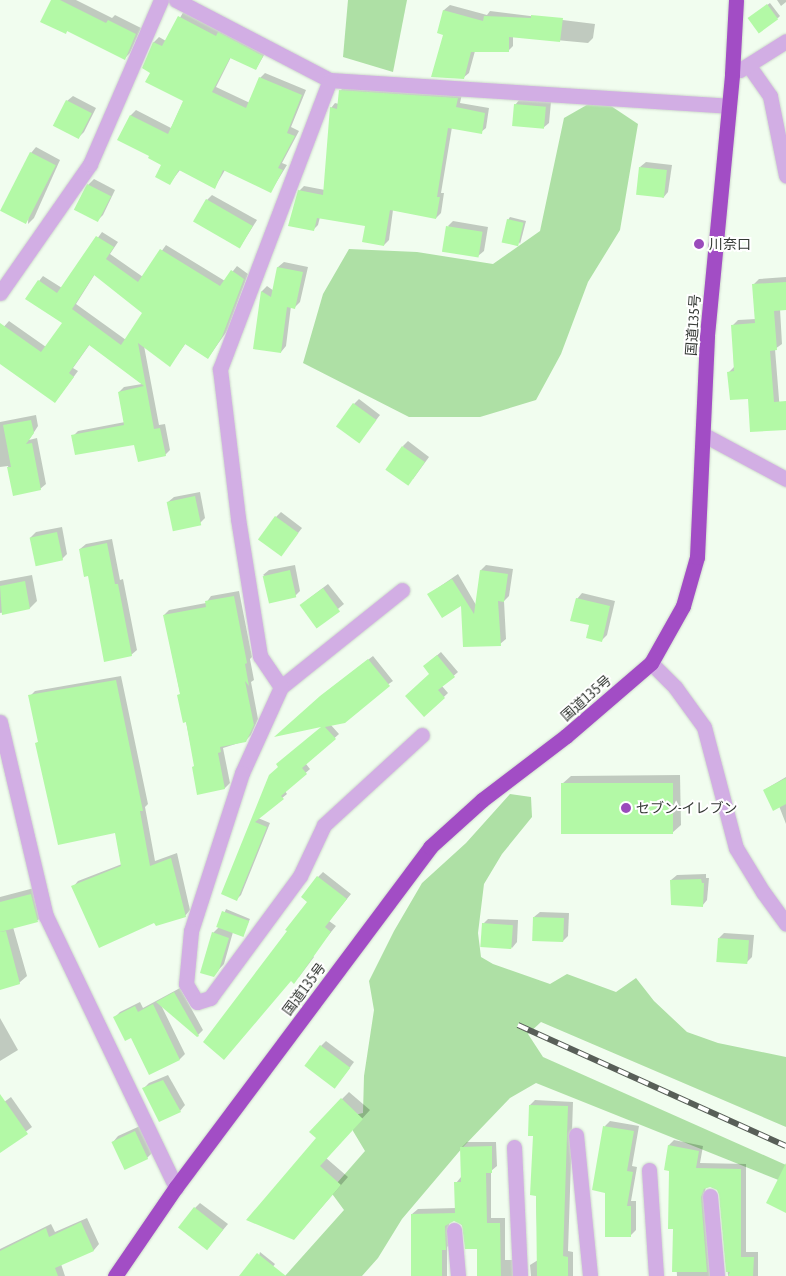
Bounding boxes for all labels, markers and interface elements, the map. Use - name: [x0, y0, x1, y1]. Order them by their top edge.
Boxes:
- place label: 川奈口: [709, 236, 751, 252]
- marker: 川奈口: [693, 238, 705, 250]
- street label: 国道135号: [682, 294, 704, 356]
- street label: 国道135号: [557, 671, 615, 725]
- place label: セブン-イレブン: [636, 800, 737, 816]
- marker: セブン-イレブン: [620, 802, 632, 814]
- street label: 国道135号: [279, 959, 329, 1019]

